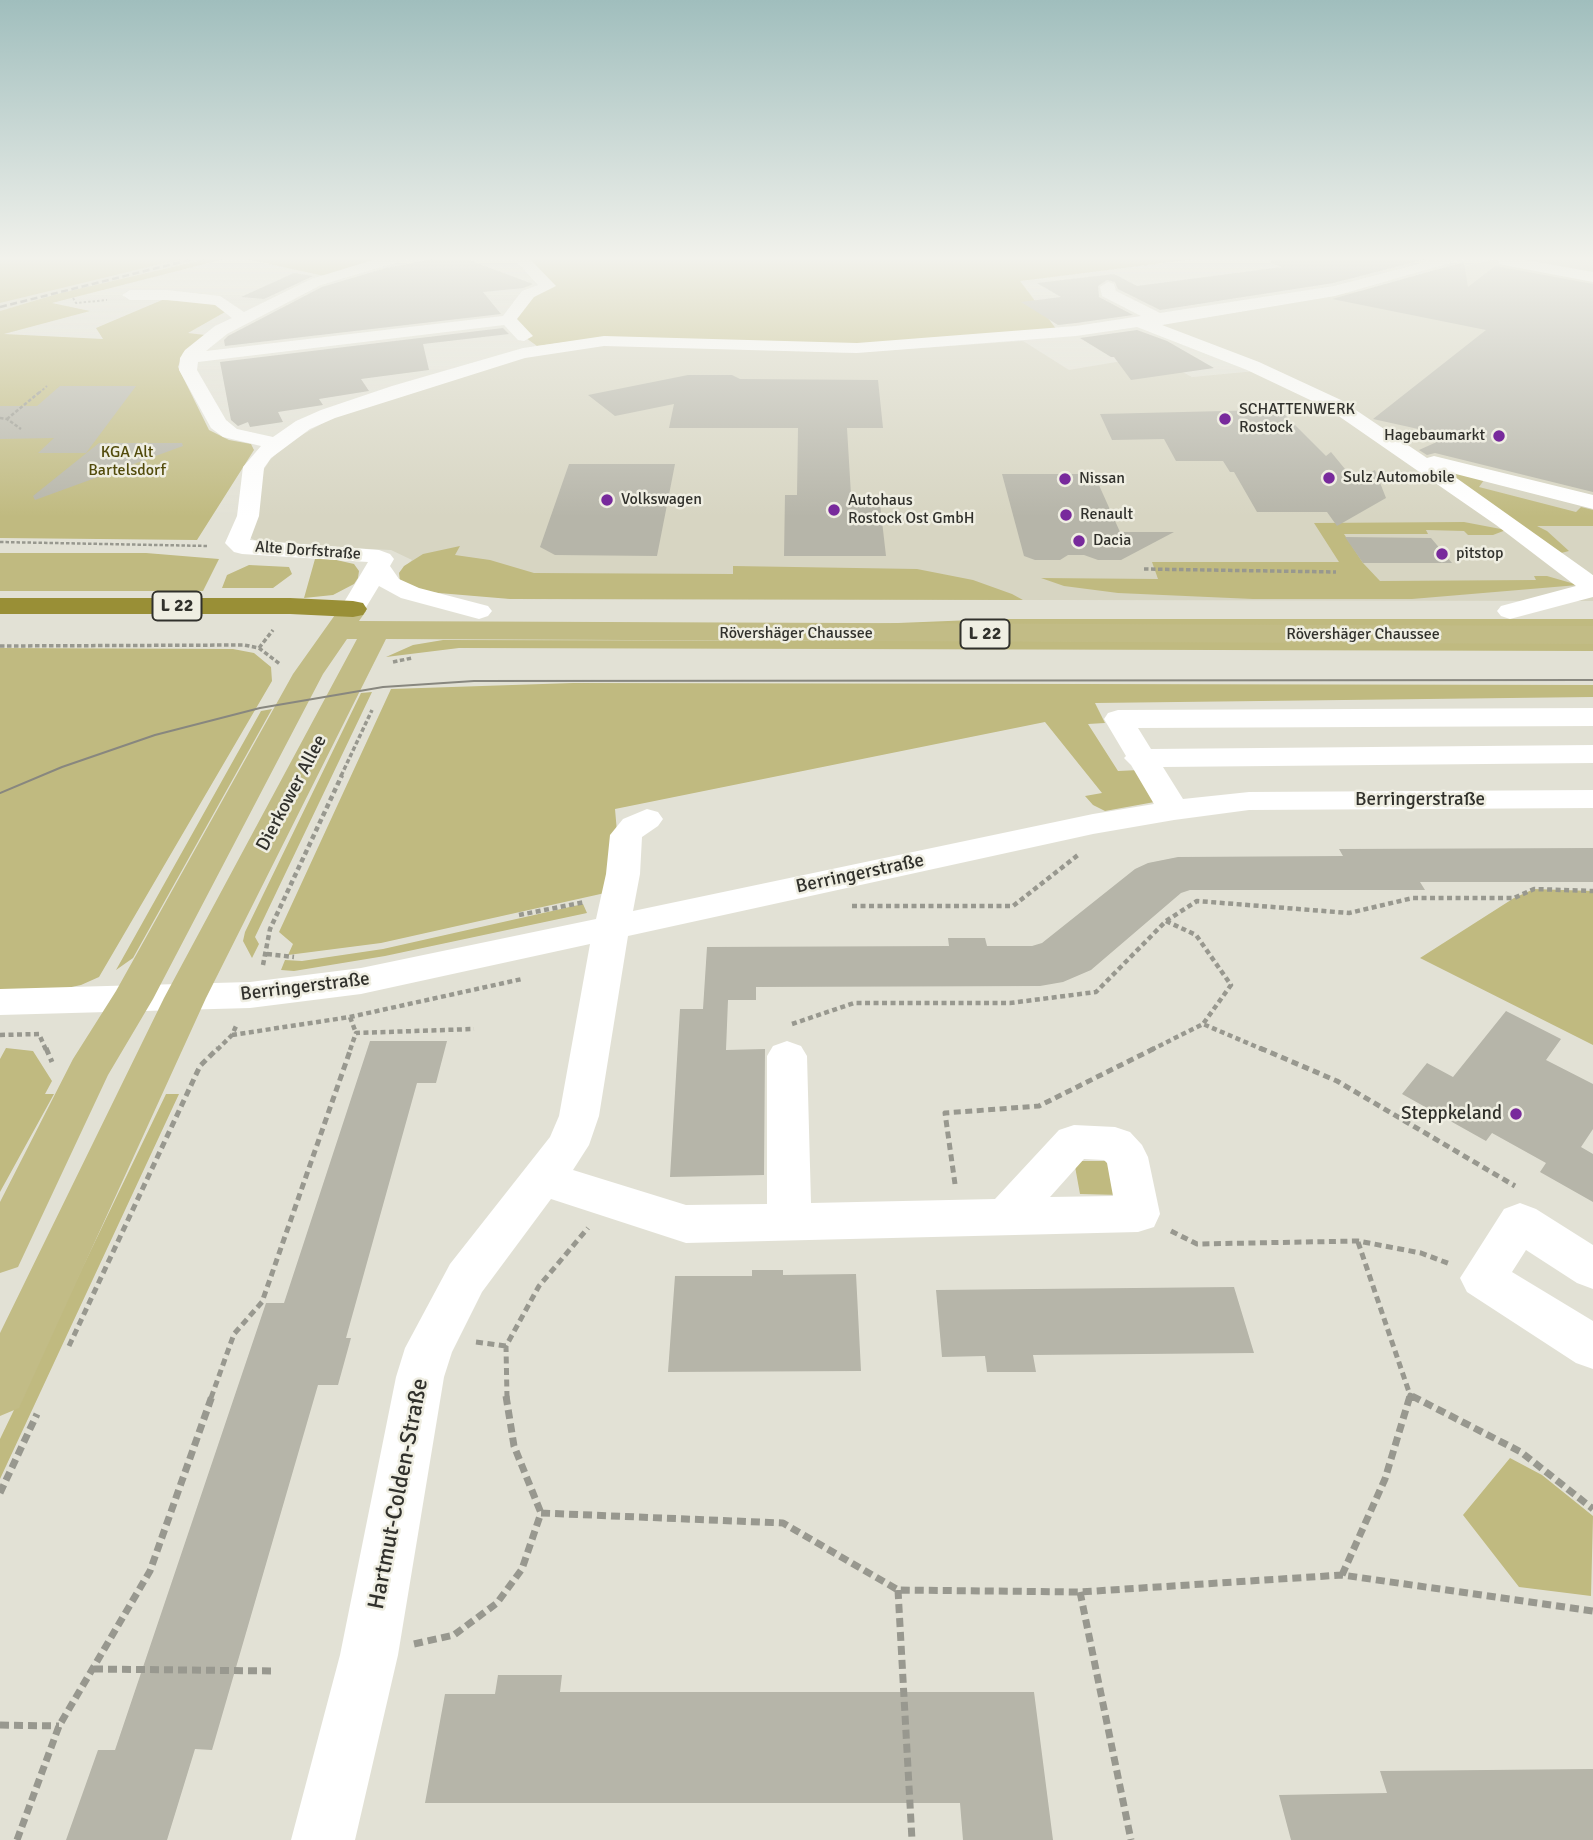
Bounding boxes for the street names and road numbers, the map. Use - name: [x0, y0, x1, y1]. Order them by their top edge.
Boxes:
- street label: Alte Dorfstraße: [254, 538, 362, 564]
- road number: L 22: [152, 592, 202, 620]
- road number: L 22: [960, 620, 1010, 648]
- street label: Rövershäger Chaussee: [719, 624, 873, 644]
- street label: Rövershäger Chaussee: [1286, 625, 1440, 645]
- street label: Dierkower Allee: [252, 731, 332, 855]
- street label: Berringerstraße: [1355, 789, 1485, 811]
- street label: Berringerstraße: [794, 849, 926, 899]
- street label: Berringerstraße: [239, 968, 371, 1006]
- street label: Hartmut-Colden-Straße: [363, 1376, 435, 1612]

